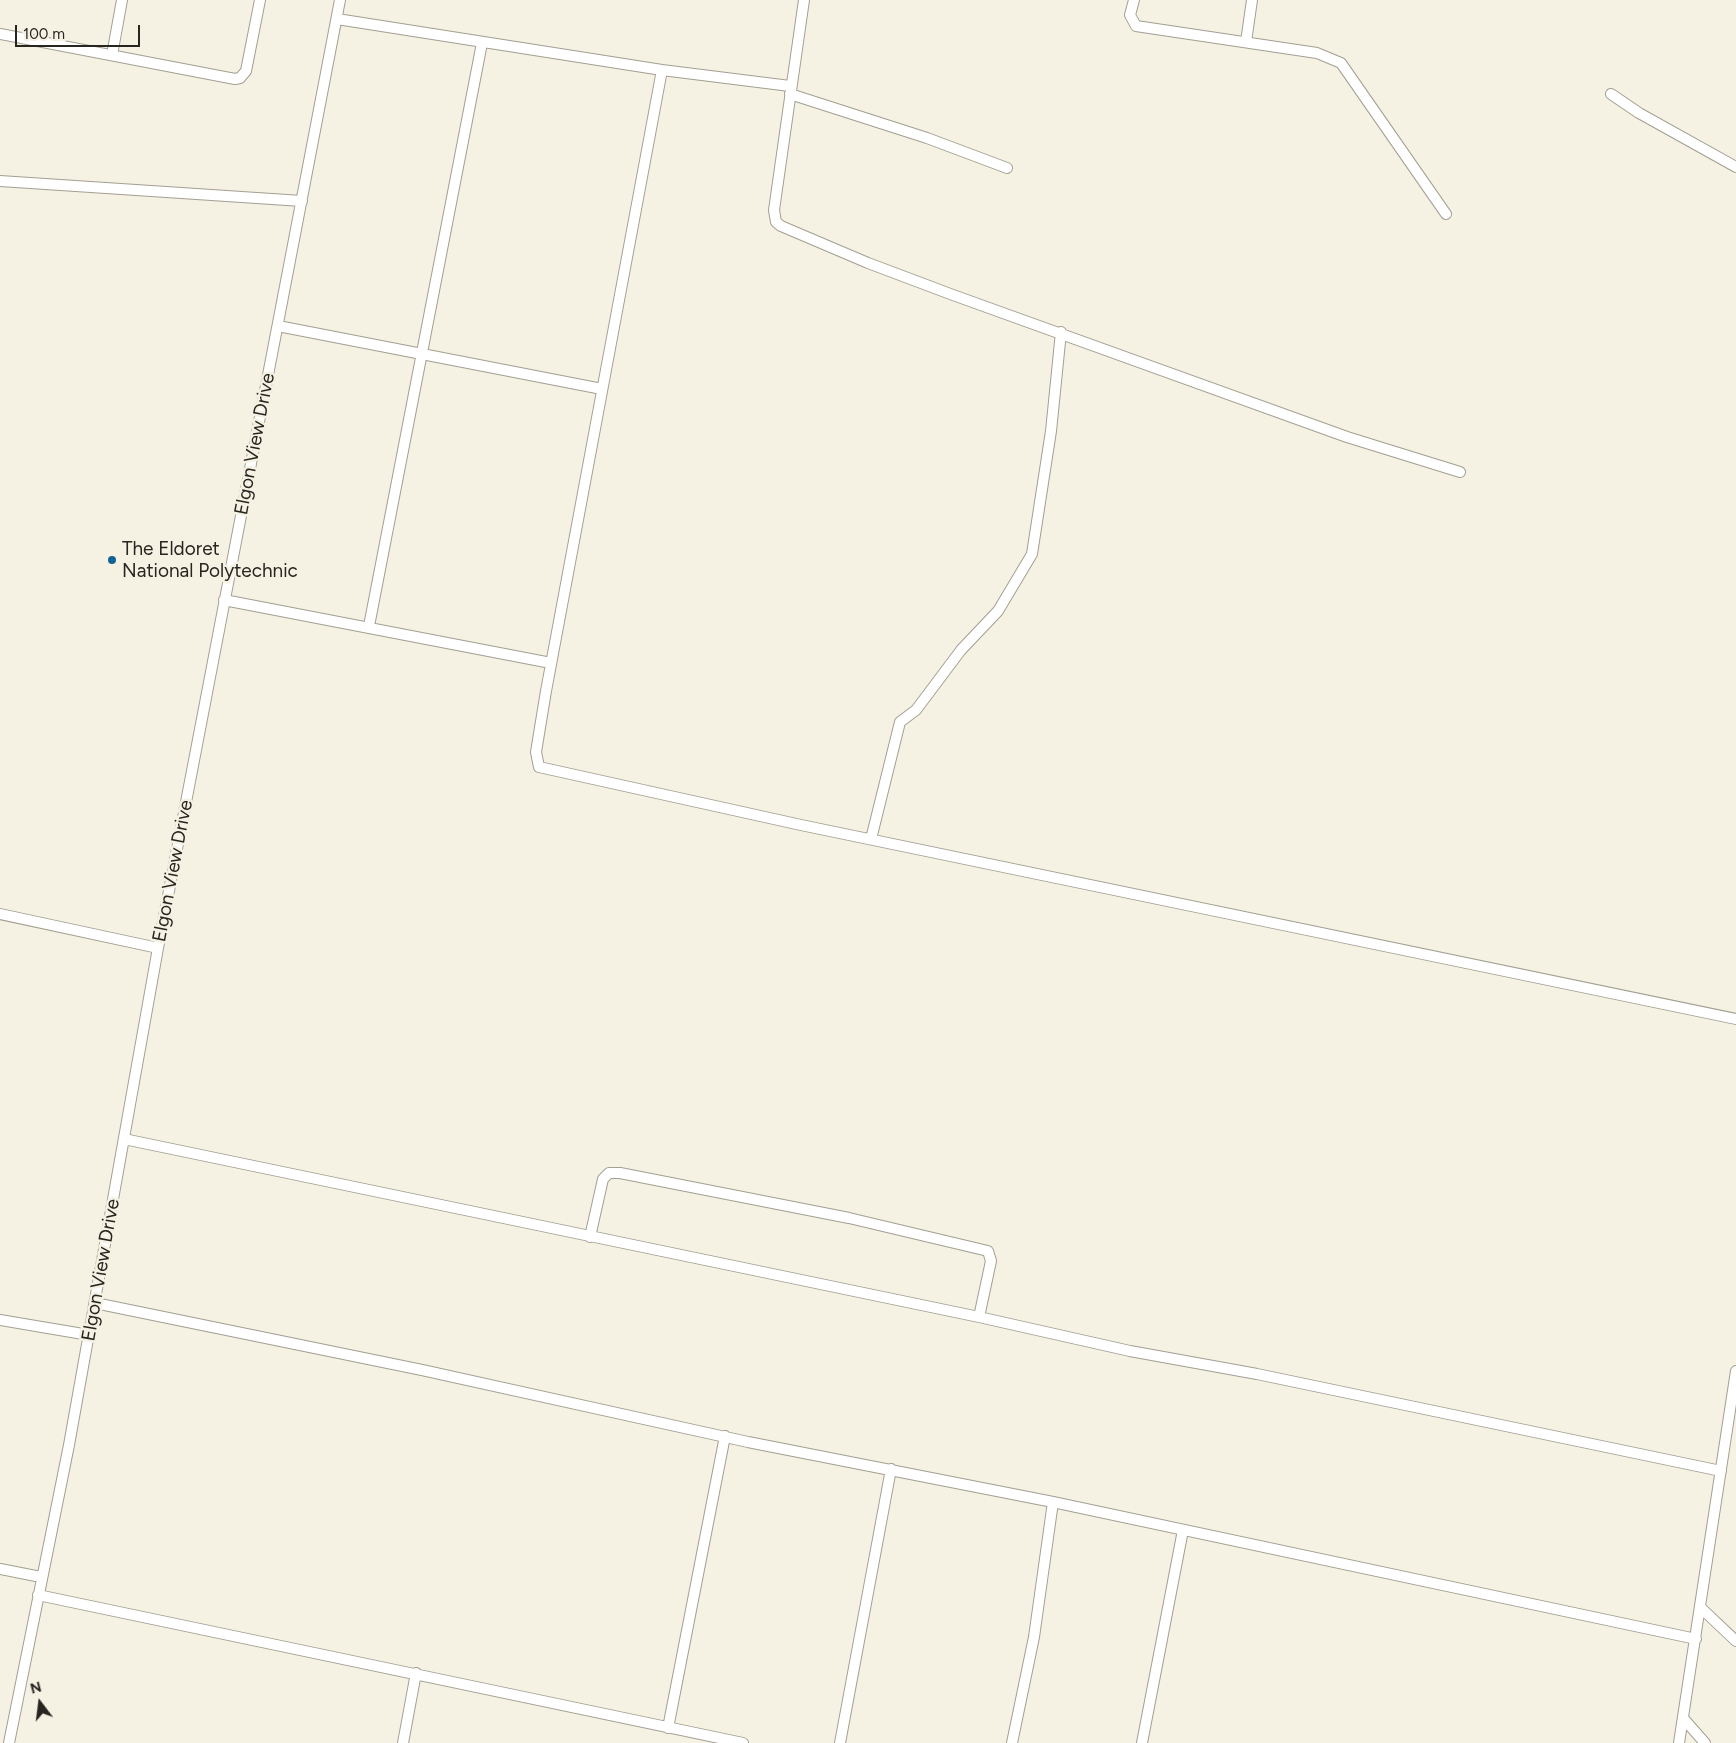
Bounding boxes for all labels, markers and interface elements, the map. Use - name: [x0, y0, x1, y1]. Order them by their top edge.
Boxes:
- scale bar: [18, 15, 142, 47]
- text: 100 m: [23, 25, 65, 43]
- street label: Elgon View Drive: [230, 371, 280, 517]
- place label: The Eldoret National Polytechnic: [122, 538, 298, 582]
- marker: The Eldoret National Polytechnic: [106, 554, 118, 566]
- street label: Elgon View Drive: [148, 798, 198, 944]
- street label: Elgon View Drive: [77, 1197, 125, 1343]
- north arrow: [15, 1678, 65, 1728]
- text: N: [29, 1678, 43, 1698]

